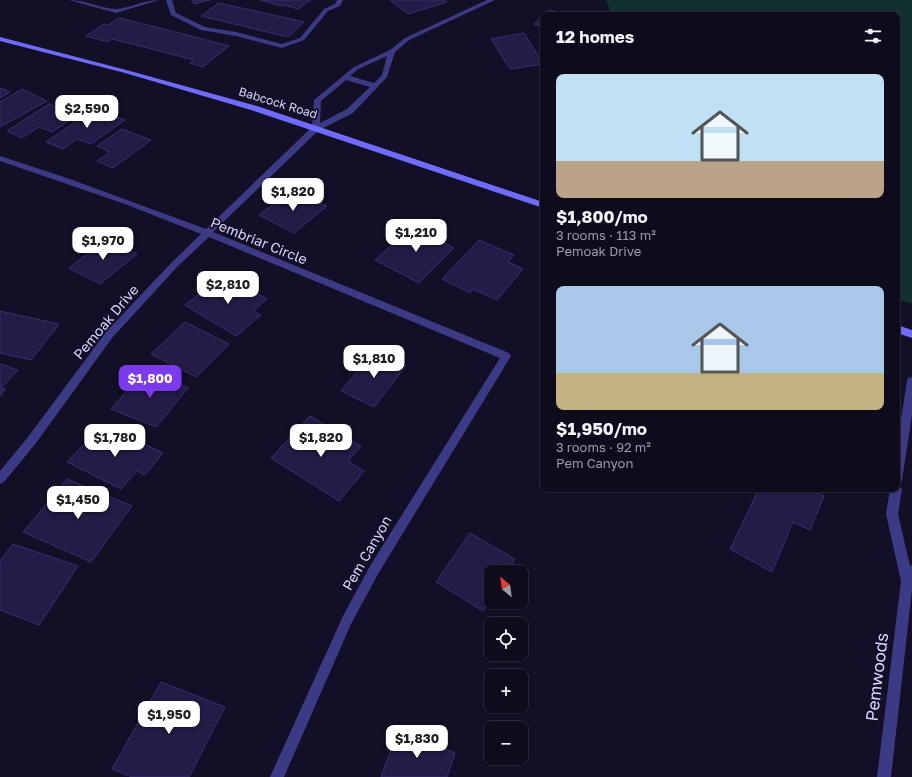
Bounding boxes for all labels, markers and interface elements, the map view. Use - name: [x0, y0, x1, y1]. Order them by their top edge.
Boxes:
- icon: filters: [862, 25, 884, 47]
- text: 12 homes: [556, 26, 634, 47]
- street label: Babcock Road: [237, 83, 319, 122]
- pin: $2,590: [54, 95, 120, 129]
- text: $2,590: [64, 100, 110, 116]
- icon: home: [684, 100, 756, 172]
- pin: $1,820: [260, 178, 326, 212]
- text: $1,820: [271, 183, 315, 199]
- text: $1,800/mo: [556, 206, 648, 227]
- street label: Pembriar Circle: [208, 213, 310, 268]
- pin: $1,210: [383, 219, 449, 253]
- text: $1,210: [395, 224, 437, 240]
- pin: $1,970: [70, 227, 136, 261]
- text: 3 rooms · 113 m²: [556, 227, 656, 243]
- text: $1,970: [81, 232, 125, 248]
- text: Pemoak Drive: [556, 243, 641, 259]
- pin: $2,810: [195, 271, 261, 305]
- text: $2,810: [206, 276, 250, 292]
- street label: Pemoak Drive: [70, 281, 142, 362]
- icon: home: [684, 312, 756, 384]
- pin: $1,810: [341, 345, 407, 379]
- text: $1,810: [352, 350, 396, 366]
- pin: $1,800: [117, 365, 183, 399]
- text: $1,800: [128, 370, 172, 386]
- text: $1,950/mo: [556, 418, 647, 439]
- pin: $1,780: [82, 424, 148, 458]
- pin: $1,820: [288, 424, 354, 458]
- text: $1,780: [93, 429, 137, 445]
- text: $1,820: [299, 429, 343, 445]
- text: 3 rooms · 92 m²: [556, 439, 651, 455]
- text: Pem Canyon: [556, 455, 633, 471]
- pin: $1,450: [45, 486, 111, 520]
- text: $1,450: [56, 491, 100, 507]
- street label: Pem Canyon: [338, 512, 395, 593]
- north arrow: [484, 565, 528, 609]
- map controls: [484, 565, 528, 765]
- button: locate: [484, 617, 528, 661]
- street label: Pemwoods: [861, 631, 892, 722]
- button: +: [484, 669, 528, 713]
- pin: $1,950: [136, 701, 202, 735]
- text: $1,950: [147, 706, 191, 722]
- button: −: [484, 721, 528, 765]
- pin: $1,830: [384, 725, 450, 759]
- text: $1,830: [395, 730, 439, 746]

